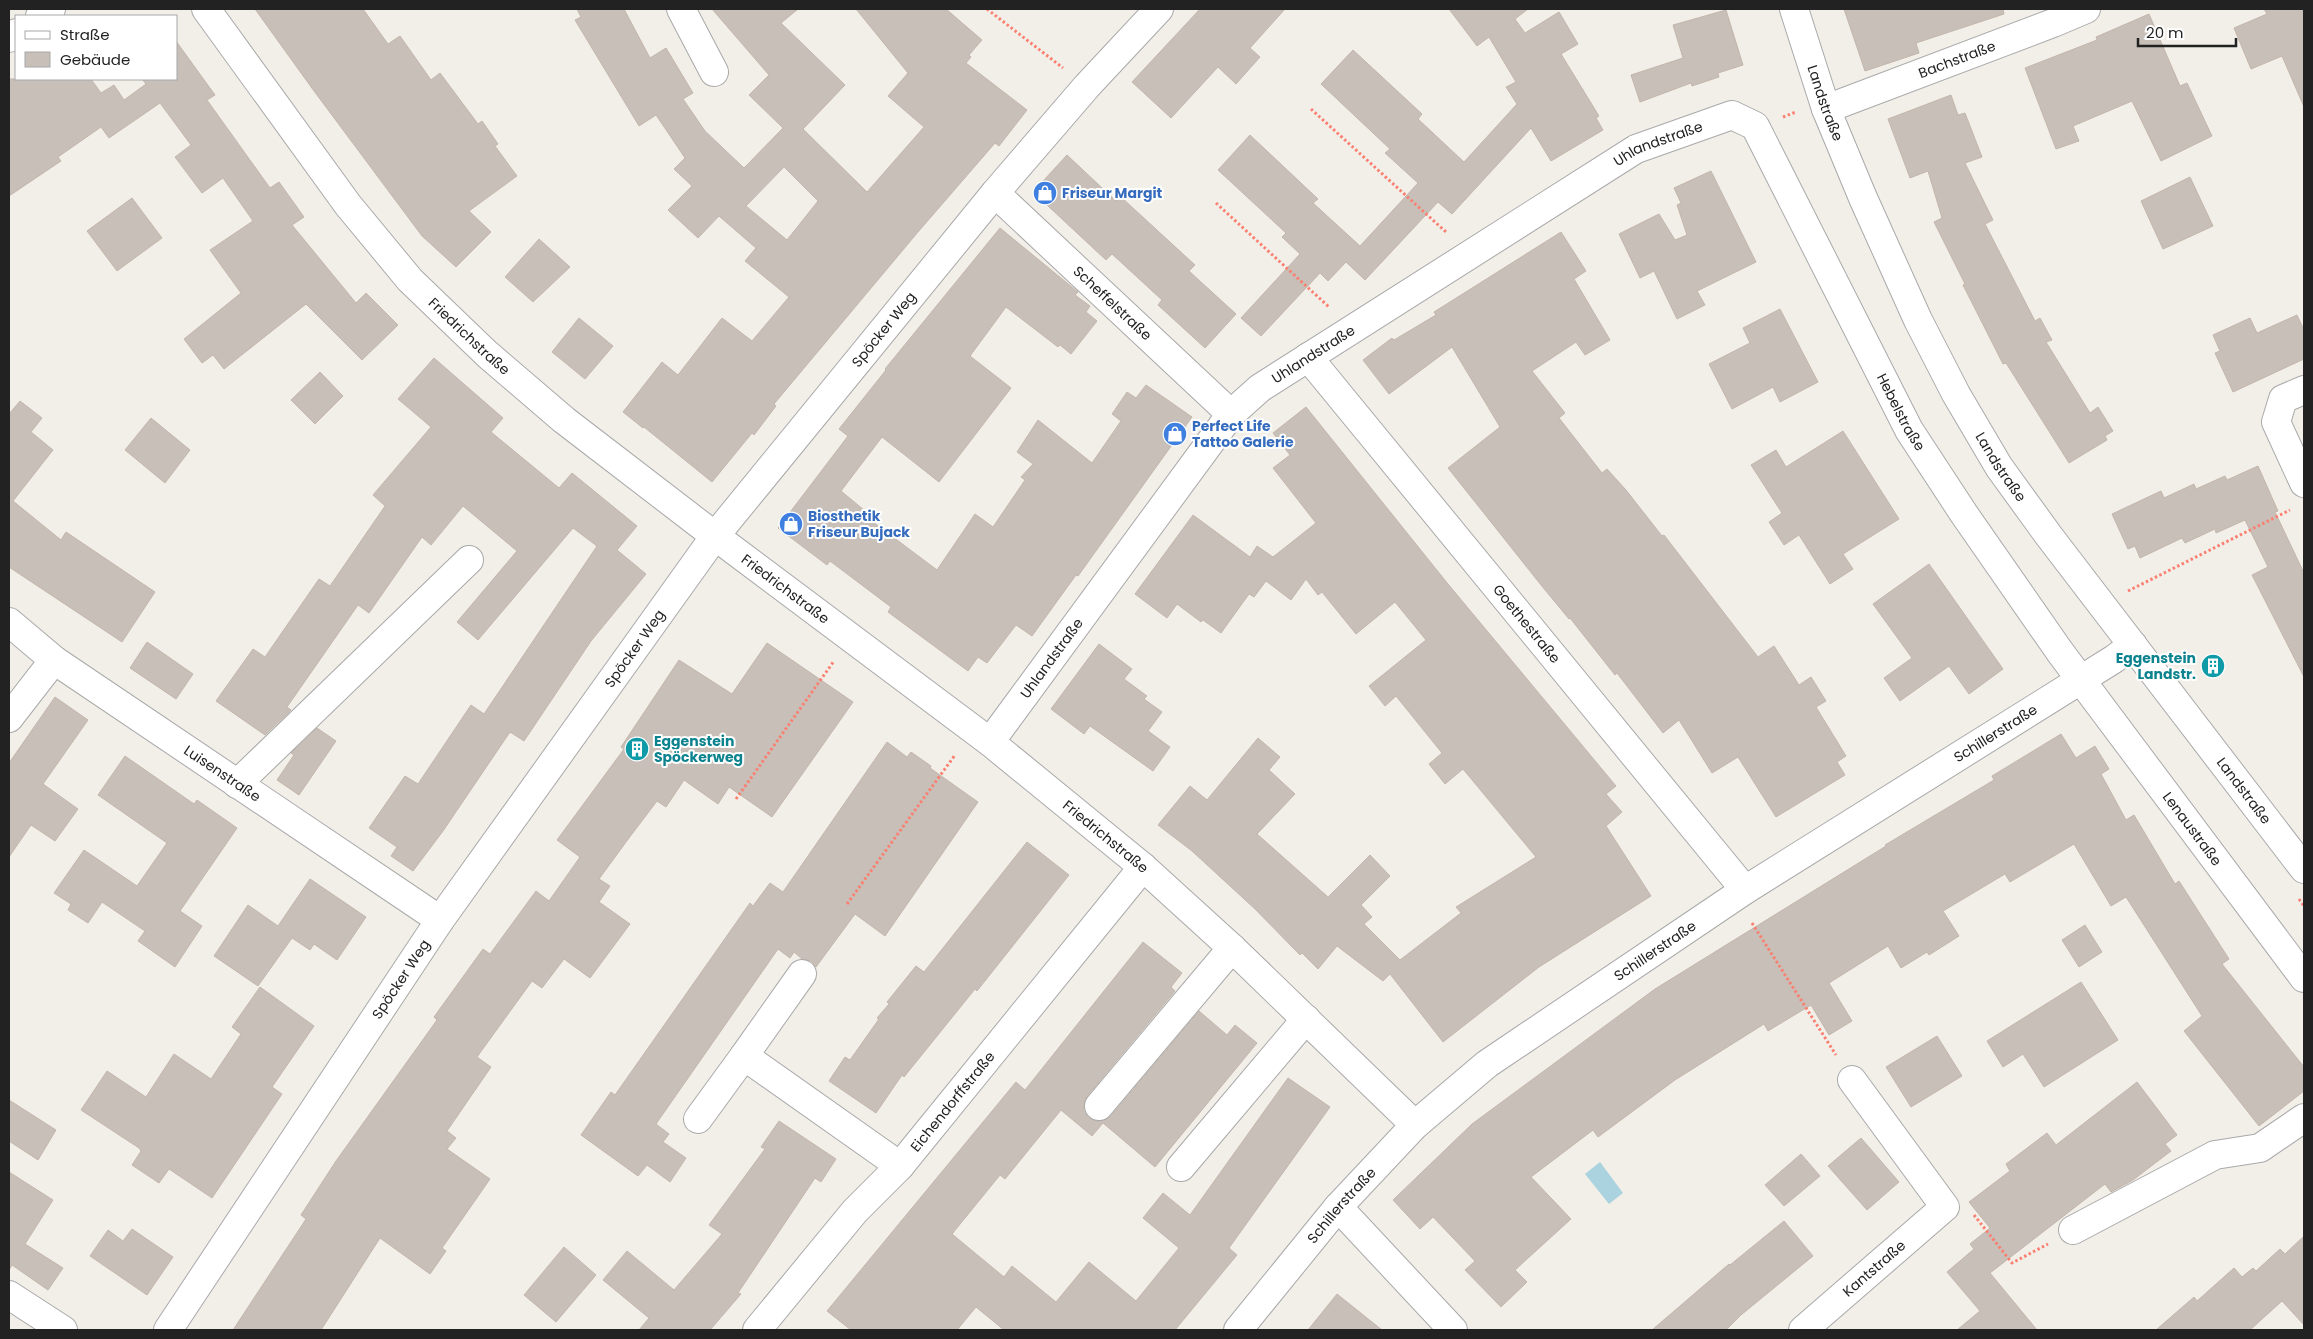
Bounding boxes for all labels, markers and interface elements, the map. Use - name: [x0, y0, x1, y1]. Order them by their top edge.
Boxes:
- legend: [15, 15, 178, 80]
- scale bar: [2138, 15, 2236, 47]
- text: 20 m: [2146, 22, 2184, 43]
- text: Straße: [60, 24, 110, 45]
- street label: Bachstraße: [1916, 36, 1999, 83]
- text: Gebäude: [60, 49, 130, 70]
- street label: Landstraße: [1803, 62, 1848, 144]
- street label: Uhlandstraße: [1609, 116, 1706, 171]
- shop icon: Friseur Margit: [1032, 180, 1058, 206]
- place label: Friseur Margit: [1062, 183, 1163, 203]
- street label: Scheffelstraße: [1069, 261, 1156, 345]
- street label: Spöcker Weg: [847, 288, 920, 371]
- street label: Friedrichstraße: [424, 293, 515, 380]
- street label: Uhlandstraße: [1268, 320, 1359, 388]
- street label: Hebelstraße: [1872, 370, 1930, 455]
- place label: Perfect Life Tattoo Galerie: [1192, 416, 1294, 452]
- shop icon: Perfect Life Tattoo Galerie: [1162, 421, 1188, 447]
- street label: Landstraße: [1971, 429, 2031, 506]
- place label: Biosthetik Friseur Bujack: [808, 506, 910, 542]
- shop icon: Biosthetik Friseur Bujack: [778, 511, 804, 537]
- street label: Friedrichstraße: [737, 549, 834, 629]
- street label: Goethestraße: [1488, 580, 1565, 668]
- street label: Spöcker Weg: [600, 605, 669, 692]
- street label: Uhlandstraße: [1015, 614, 1088, 702]
- place label: Eggenstein Landstr.: [2116, 648, 2196, 684]
- building icon: Eggenstein Landstr.: [2200, 653, 2226, 679]
- street label: Schillerstraße: [1950, 699, 2041, 767]
- place label: Eggenstein Spöckerweg: [654, 731, 743, 767]
- building icon: Eggenstein Spöckerweg: [624, 736, 650, 762]
- street label: Luisenstraße: [180, 740, 265, 807]
- street label: Landstraße: [2212, 753, 2276, 828]
- street label: Lenaustraße: [2158, 788, 2227, 870]
- street label: Friedrichstraße: [1059, 795, 1153, 878]
- street label: Schillerstraße: [1610, 916, 1700, 986]
- street label: Spöcker Weg: [367, 935, 434, 1023]
- street label: Eichendorffstraße: [906, 1047, 1000, 1156]
- street label: Schillerstraße: [1302, 1163, 1381, 1248]
- street label: Kantstraße: [1838, 1235, 1910, 1301]

